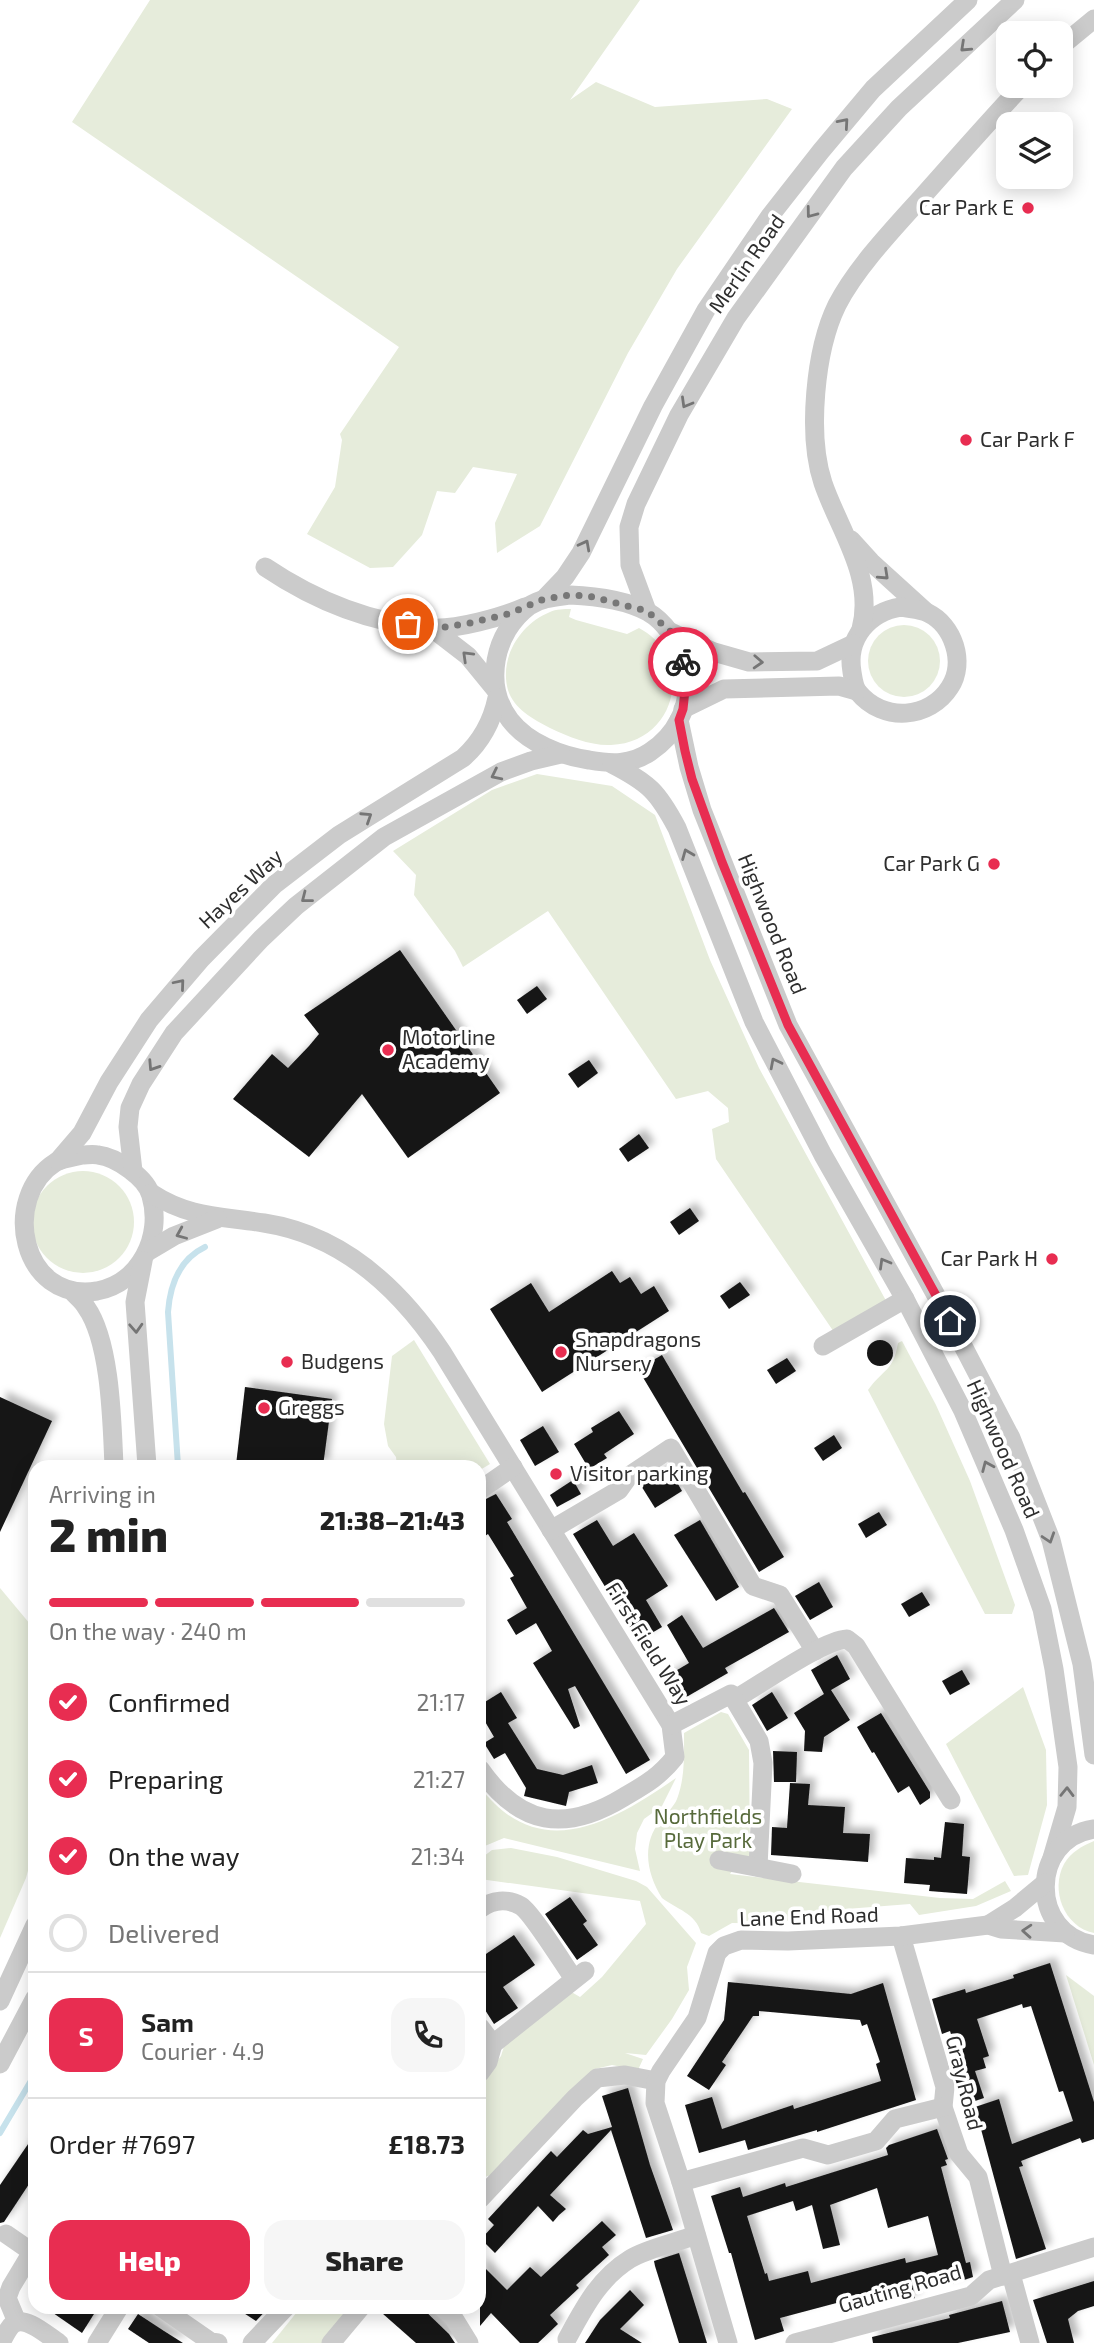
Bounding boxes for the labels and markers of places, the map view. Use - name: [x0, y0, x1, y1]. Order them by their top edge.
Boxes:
- place label: Car Park E: [919, 194, 1014, 219]
- marker: Car Park E: [1020, 200, 1036, 216]
- place label: Car Park F: [980, 426, 1075, 451]
- marker: Car Park F: [958, 432, 974, 448]
- pin: [378, 594, 438, 654]
- place label: Car Park G: [883, 850, 980, 875]
- marker: Car Park G: [986, 856, 1002, 872]
- place label: Motorline Academy: [402, 1024, 496, 1073]
- marker: Motorline Academy: [380, 1042, 396, 1058]
- place label: Car Park H: [940, 1245, 1038, 1270]
- marker: Car Park H: [1044, 1251, 1060, 1267]
- pin: [920, 1291, 980, 1351]
- place label: Snapdragons Nursery: [575, 1326, 701, 1375]
- marker: Snapdragons Nursery: [553, 1344, 569, 1360]
- place label: Budgens: [301, 1348, 384, 1373]
- marker: Budgens: [279, 1354, 295, 1370]
- place label: Greggs: [278, 1394, 345, 1419]
- marker: Greggs: [256, 1400, 272, 1416]
- place label: Visitor parking: [570, 1460, 709, 1485]
- marker: Visitor parking: [548, 1466, 564, 1482]

